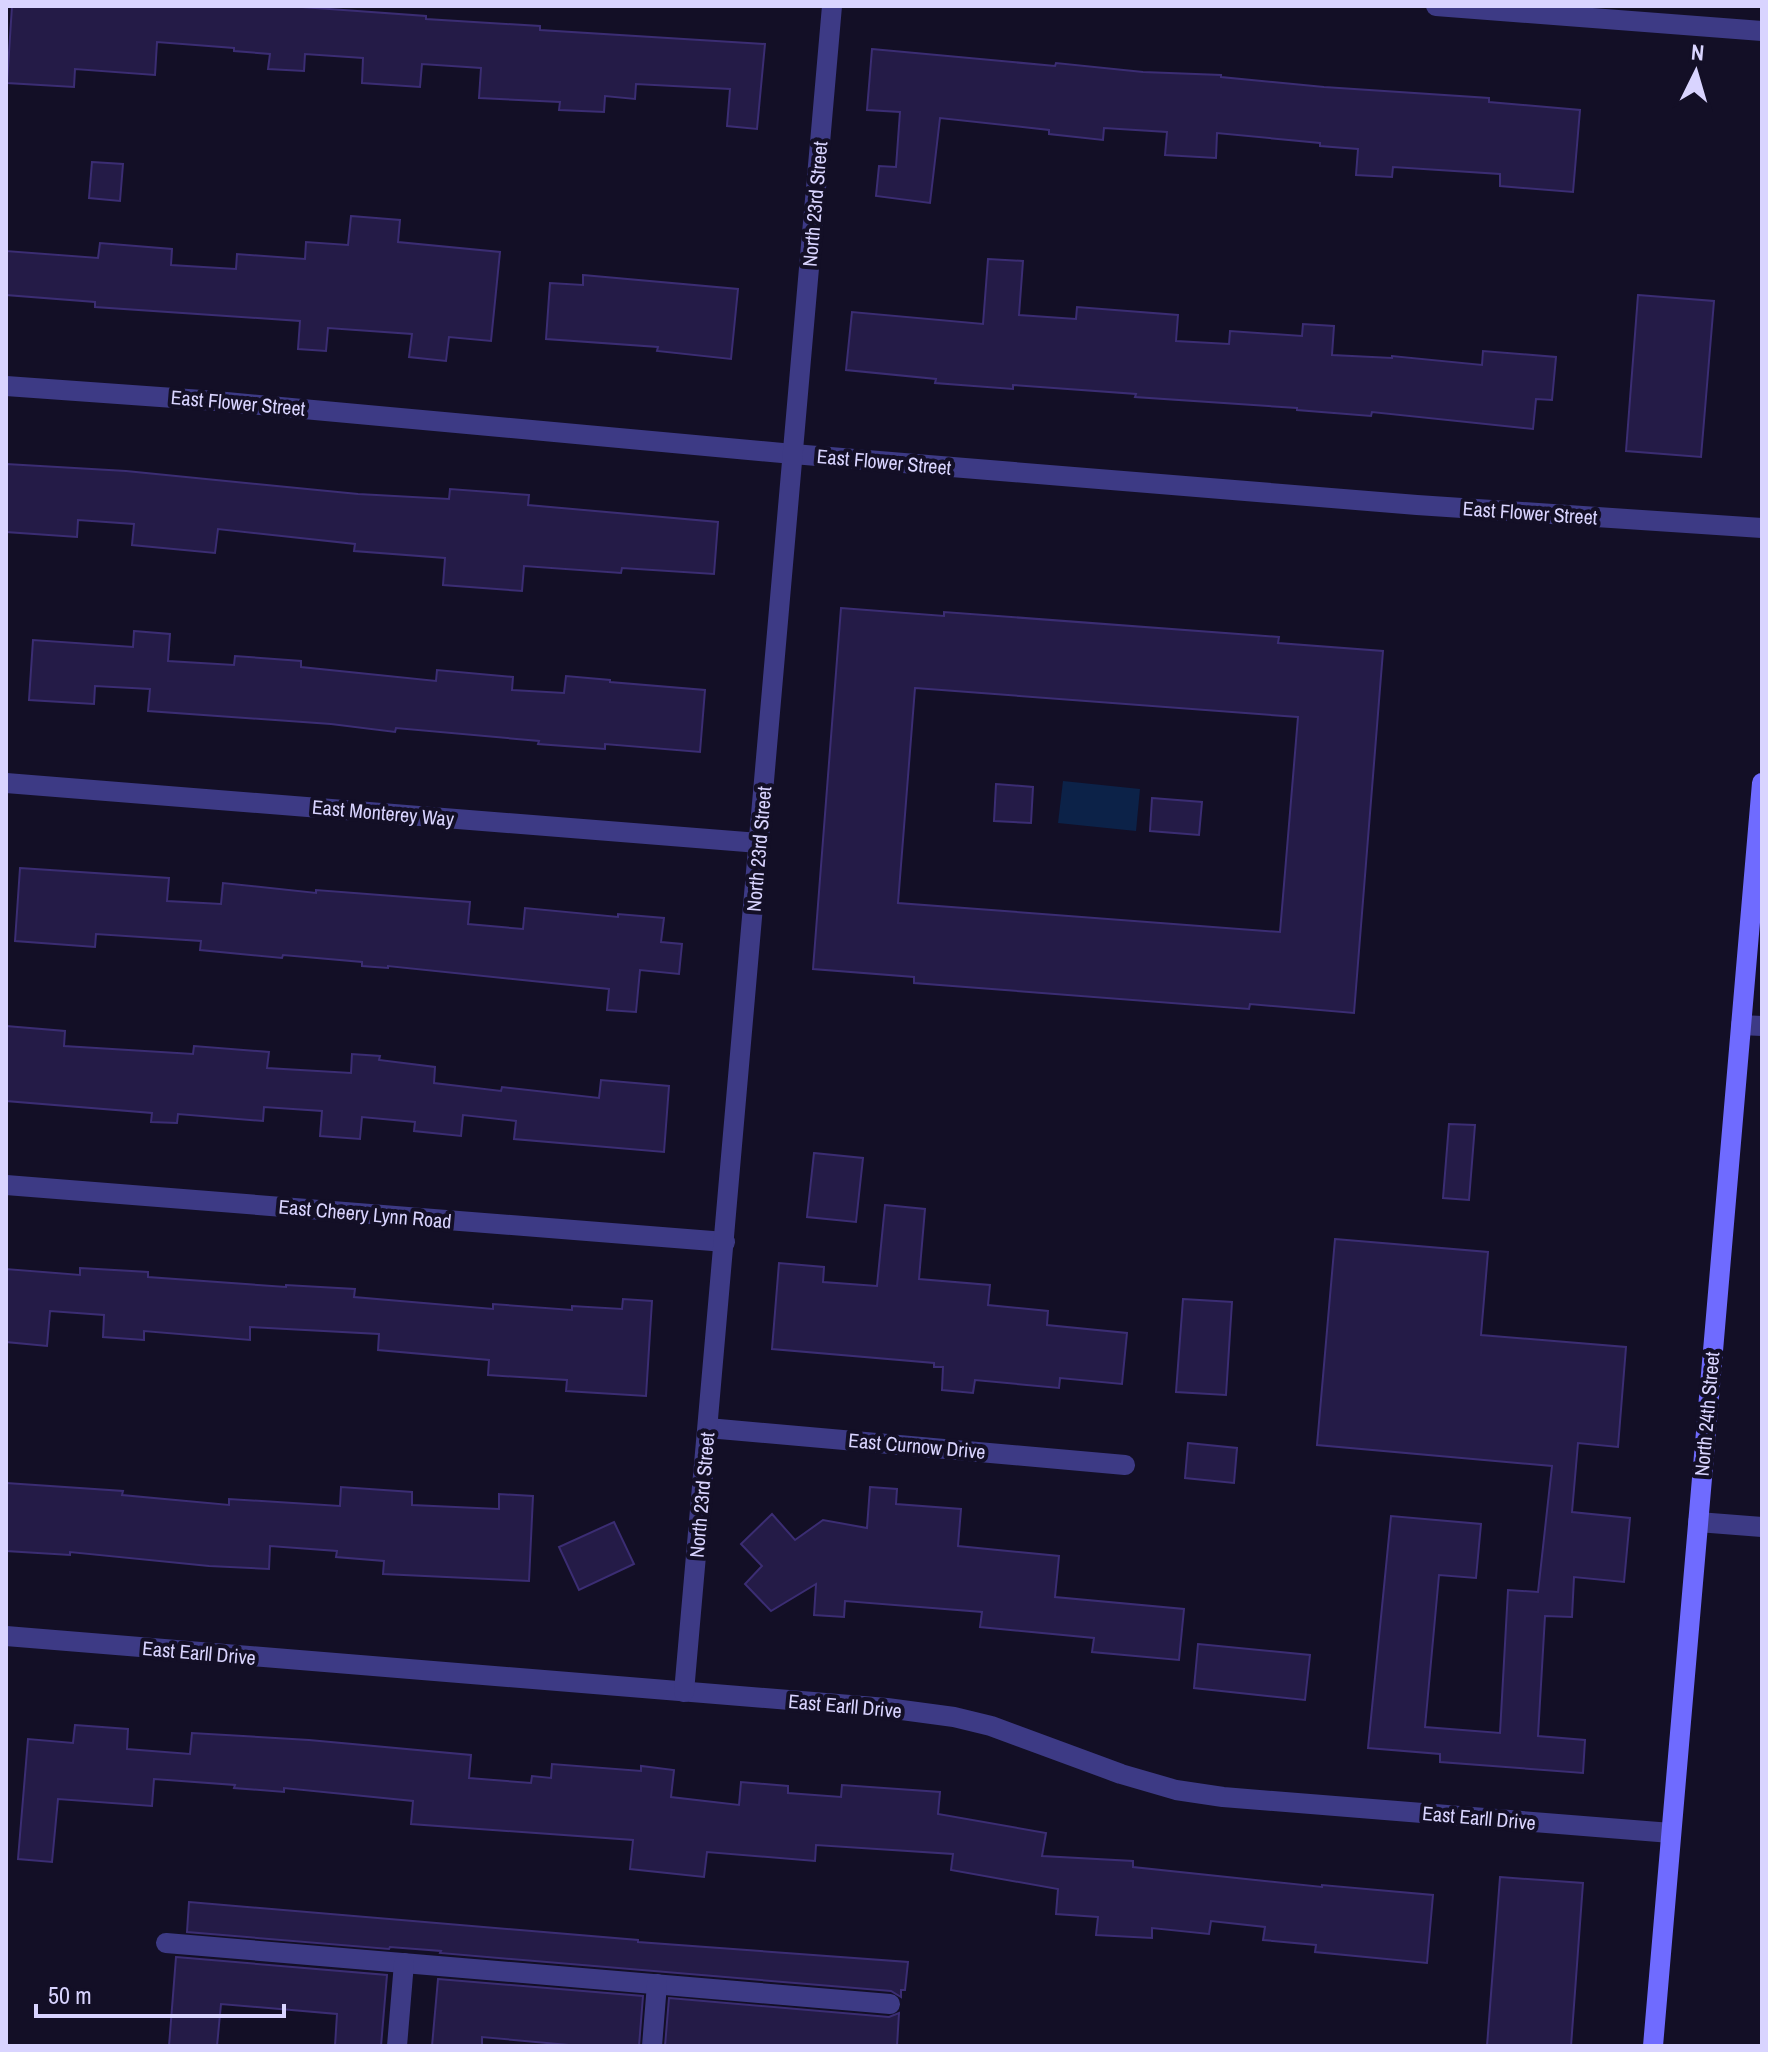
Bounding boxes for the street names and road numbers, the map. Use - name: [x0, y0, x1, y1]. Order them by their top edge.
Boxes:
- street label: North 23rd Street: [796, 140, 833, 268]
- street label: East Flower Street: [170, 383, 307, 422]
- street label: East Flower Street: [816, 442, 953, 481]
- street label: East Flower Street: [1462, 494, 1599, 531]
- street label: North 23rd Street: [740, 785, 777, 913]
- street label: East Monterey Way: [311, 793, 456, 832]
- street label: East Cheery Lynn Road: [277, 1192, 453, 1235]
- street label: North 24th Street: [1688, 1350, 1725, 1477]
- street label: East Curnow Drive: [847, 1426, 987, 1465]
- street label: North 23rd Street: [683, 1431, 720, 1559]
- street label: East Earll Drive: [141, 1634, 257, 1671]
- street label: East Earll Drive: [787, 1687, 903, 1724]
- street label: East Earll Drive: [1421, 1799, 1537, 1836]

